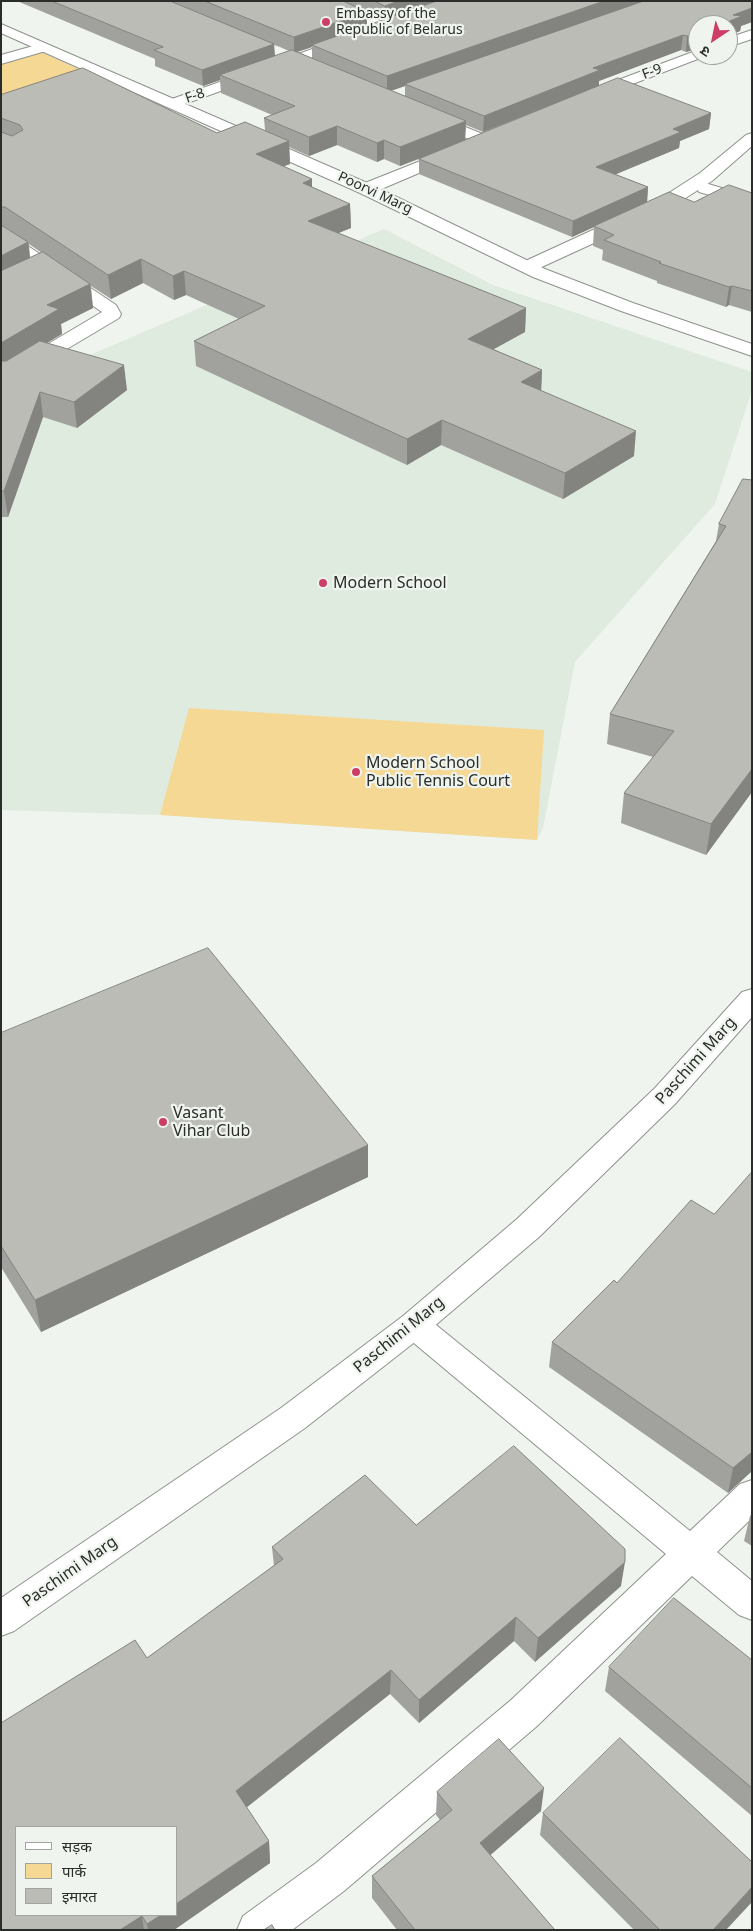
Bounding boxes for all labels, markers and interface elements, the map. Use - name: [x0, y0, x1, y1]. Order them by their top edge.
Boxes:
- place label: Embassy of the Republic of Belarus: [336, 6, 463, 38]
- north arrow: [688, 15, 738, 65]
- marker: Embassy of the Republic of Belarus: [320, 16, 332, 28]
- text: उ: [696, 42, 714, 62]
- street label: F-9: [640, 61, 664, 83]
- street label: F-8: [183, 85, 207, 107]
- street label: Poorvi Marg: [335, 168, 415, 218]
- place label: Modern School: [333, 573, 447, 593]
- marker: Modern School: [317, 577, 329, 589]
- place label: Modern School Public Tennis Court: [366, 753, 510, 791]
- marker: Modern School Public Tennis Court: [350, 766, 362, 778]
- street label: Paschimi Marg: [652, 1013, 740, 1109]
- place label: Vasant Vihar Club: [173, 1103, 250, 1141]
- marker: Vasant Vihar Club: [157, 1116, 169, 1128]
- street label: Paschimi Marg: [350, 1293, 448, 1377]
- street label: Paschimi Marg: [19, 1532, 121, 1612]
- legend: [15, 1826, 178, 1916]
- text: सड़क: [62, 1836, 92, 1856]
- text: पार्क: [62, 1861, 86, 1881]
- text: इमारत: [62, 1886, 97, 1906]

